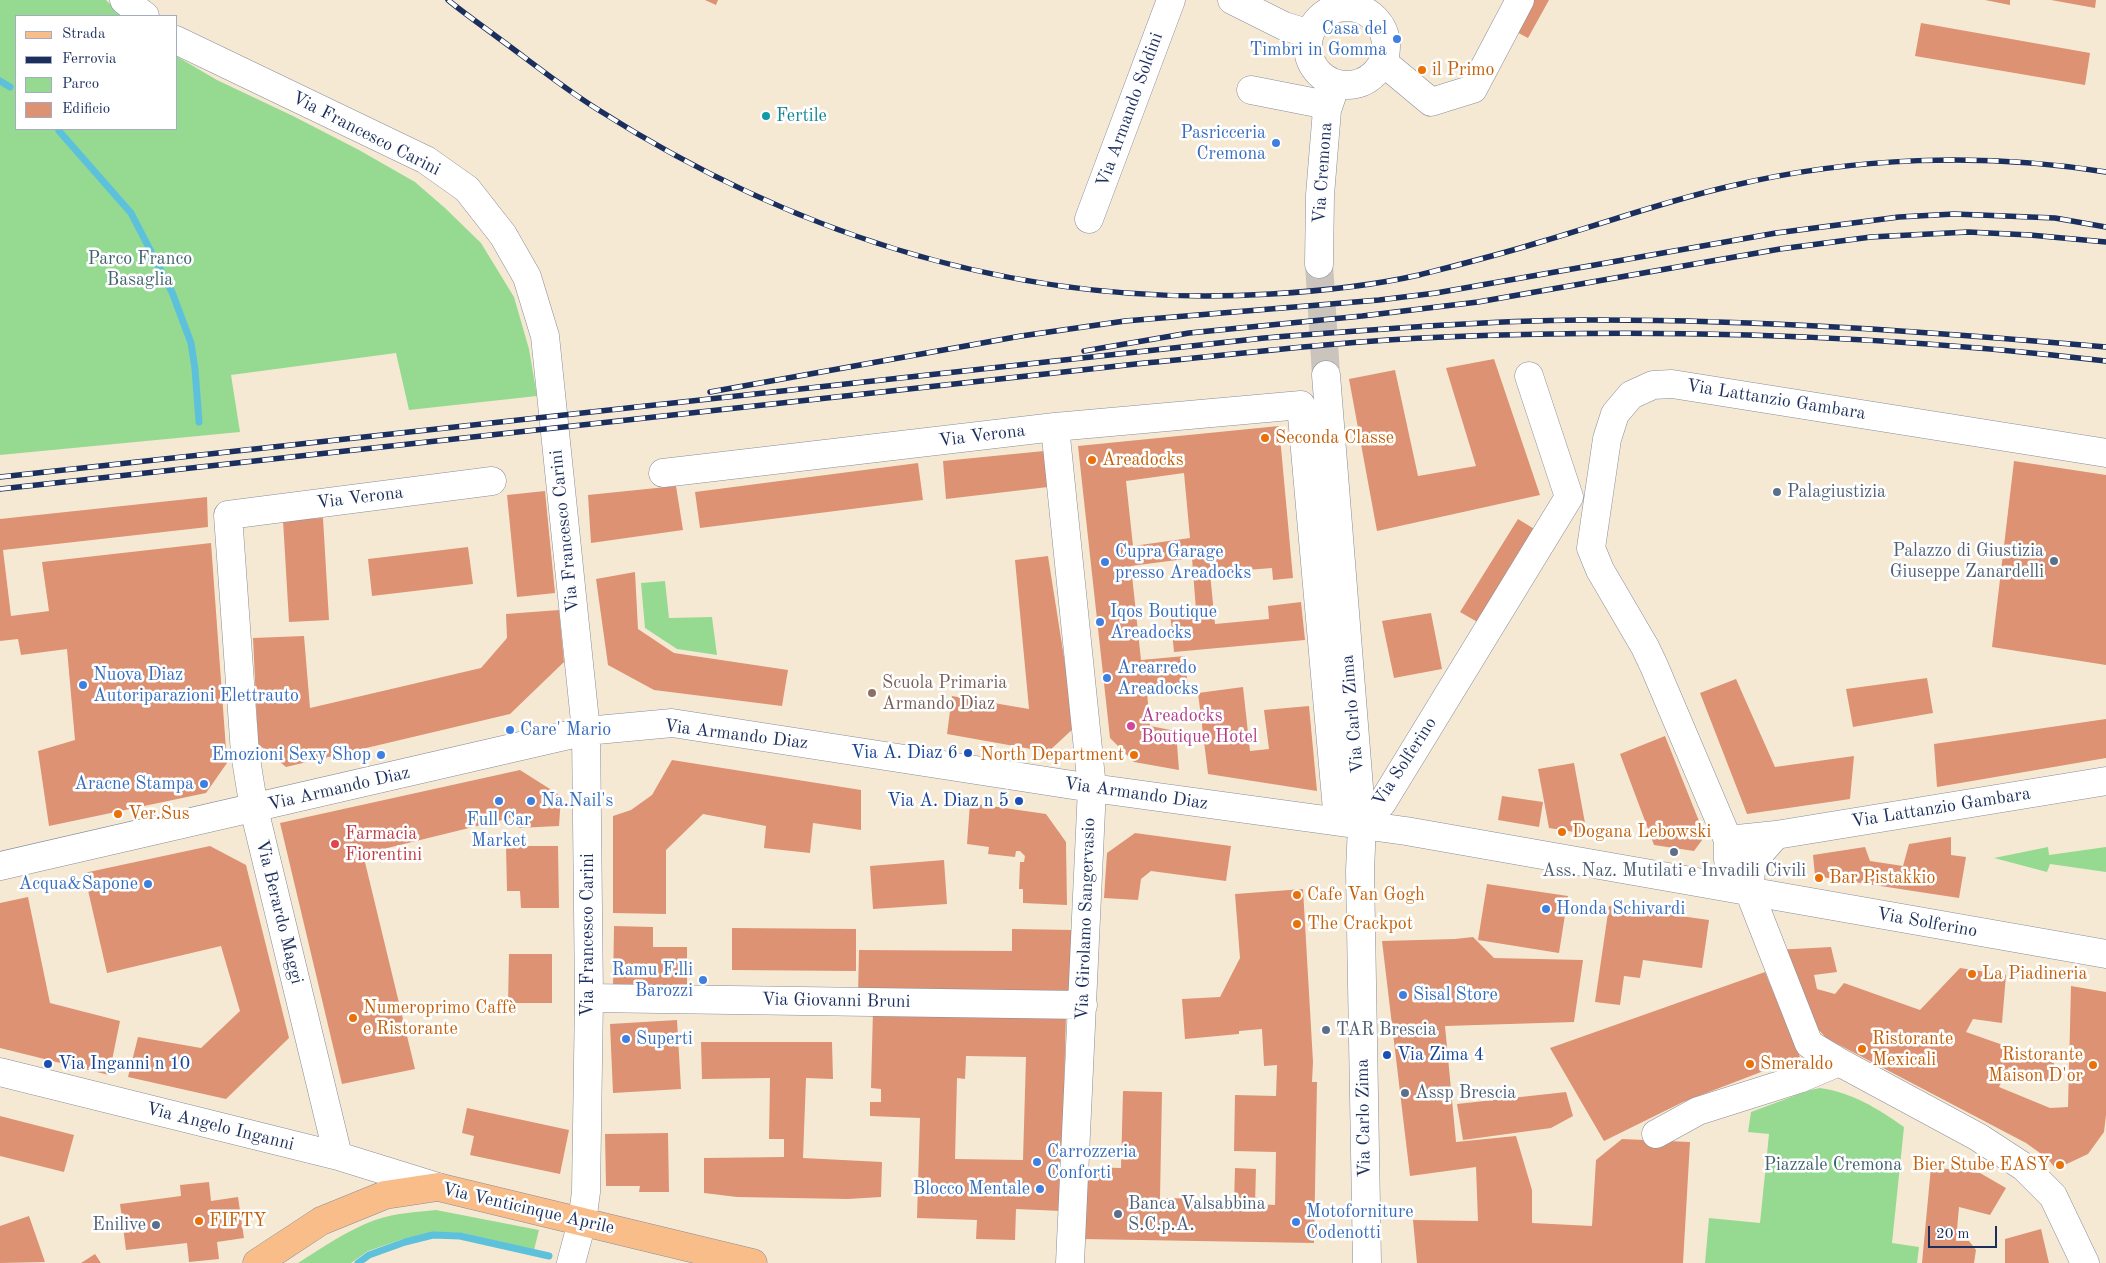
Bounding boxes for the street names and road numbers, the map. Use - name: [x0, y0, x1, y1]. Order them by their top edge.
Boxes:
- street label: Via Armando Soldini: [1092, 30, 1168, 190]
- street label: Via Francesco Carini: [288, 87, 444, 181]
- street label: Via Cremona: [1309, 122, 1337, 224]
- street label: Via Lattanzio Gambara: [1685, 375, 1867, 425]
- street label: Via Verona: [937, 420, 1027, 452]
- street label: Via Francesco Carini: [546, 449, 584, 613]
- street label: Via Verona: [315, 482, 405, 514]
- street label: Via Carlo Zima: [1337, 654, 1369, 774]
- street label: Via Solferino: [1368, 713, 1442, 811]
- street label: Via Armando Diaz: [663, 715, 809, 755]
- street label: Via Armando Diaz: [266, 762, 412, 816]
- street label: Via Armando Diaz: [1063, 773, 1209, 815]
- street label: Via Lattanzio Gambara: [1850, 783, 2032, 833]
- street label: Via Girolamo Sangervasio: [1072, 817, 1100, 1021]
- street label: Via Berardo Maggi: [251, 838, 307, 986]
- street label: Via Francesco Carini: [577, 853, 599, 1017]
- street label: Via Solferino: [1875, 904, 1979, 942]
- street label: Via Giovanni Bruni: [761, 989, 911, 1013]
- street label: Via Carlo Zima: [1352, 1058, 1376, 1178]
- street label: Via Angelo Inganni: [144, 1098, 296, 1156]
- street label: Via Venticinque Aprile: [440, 1179, 616, 1239]

